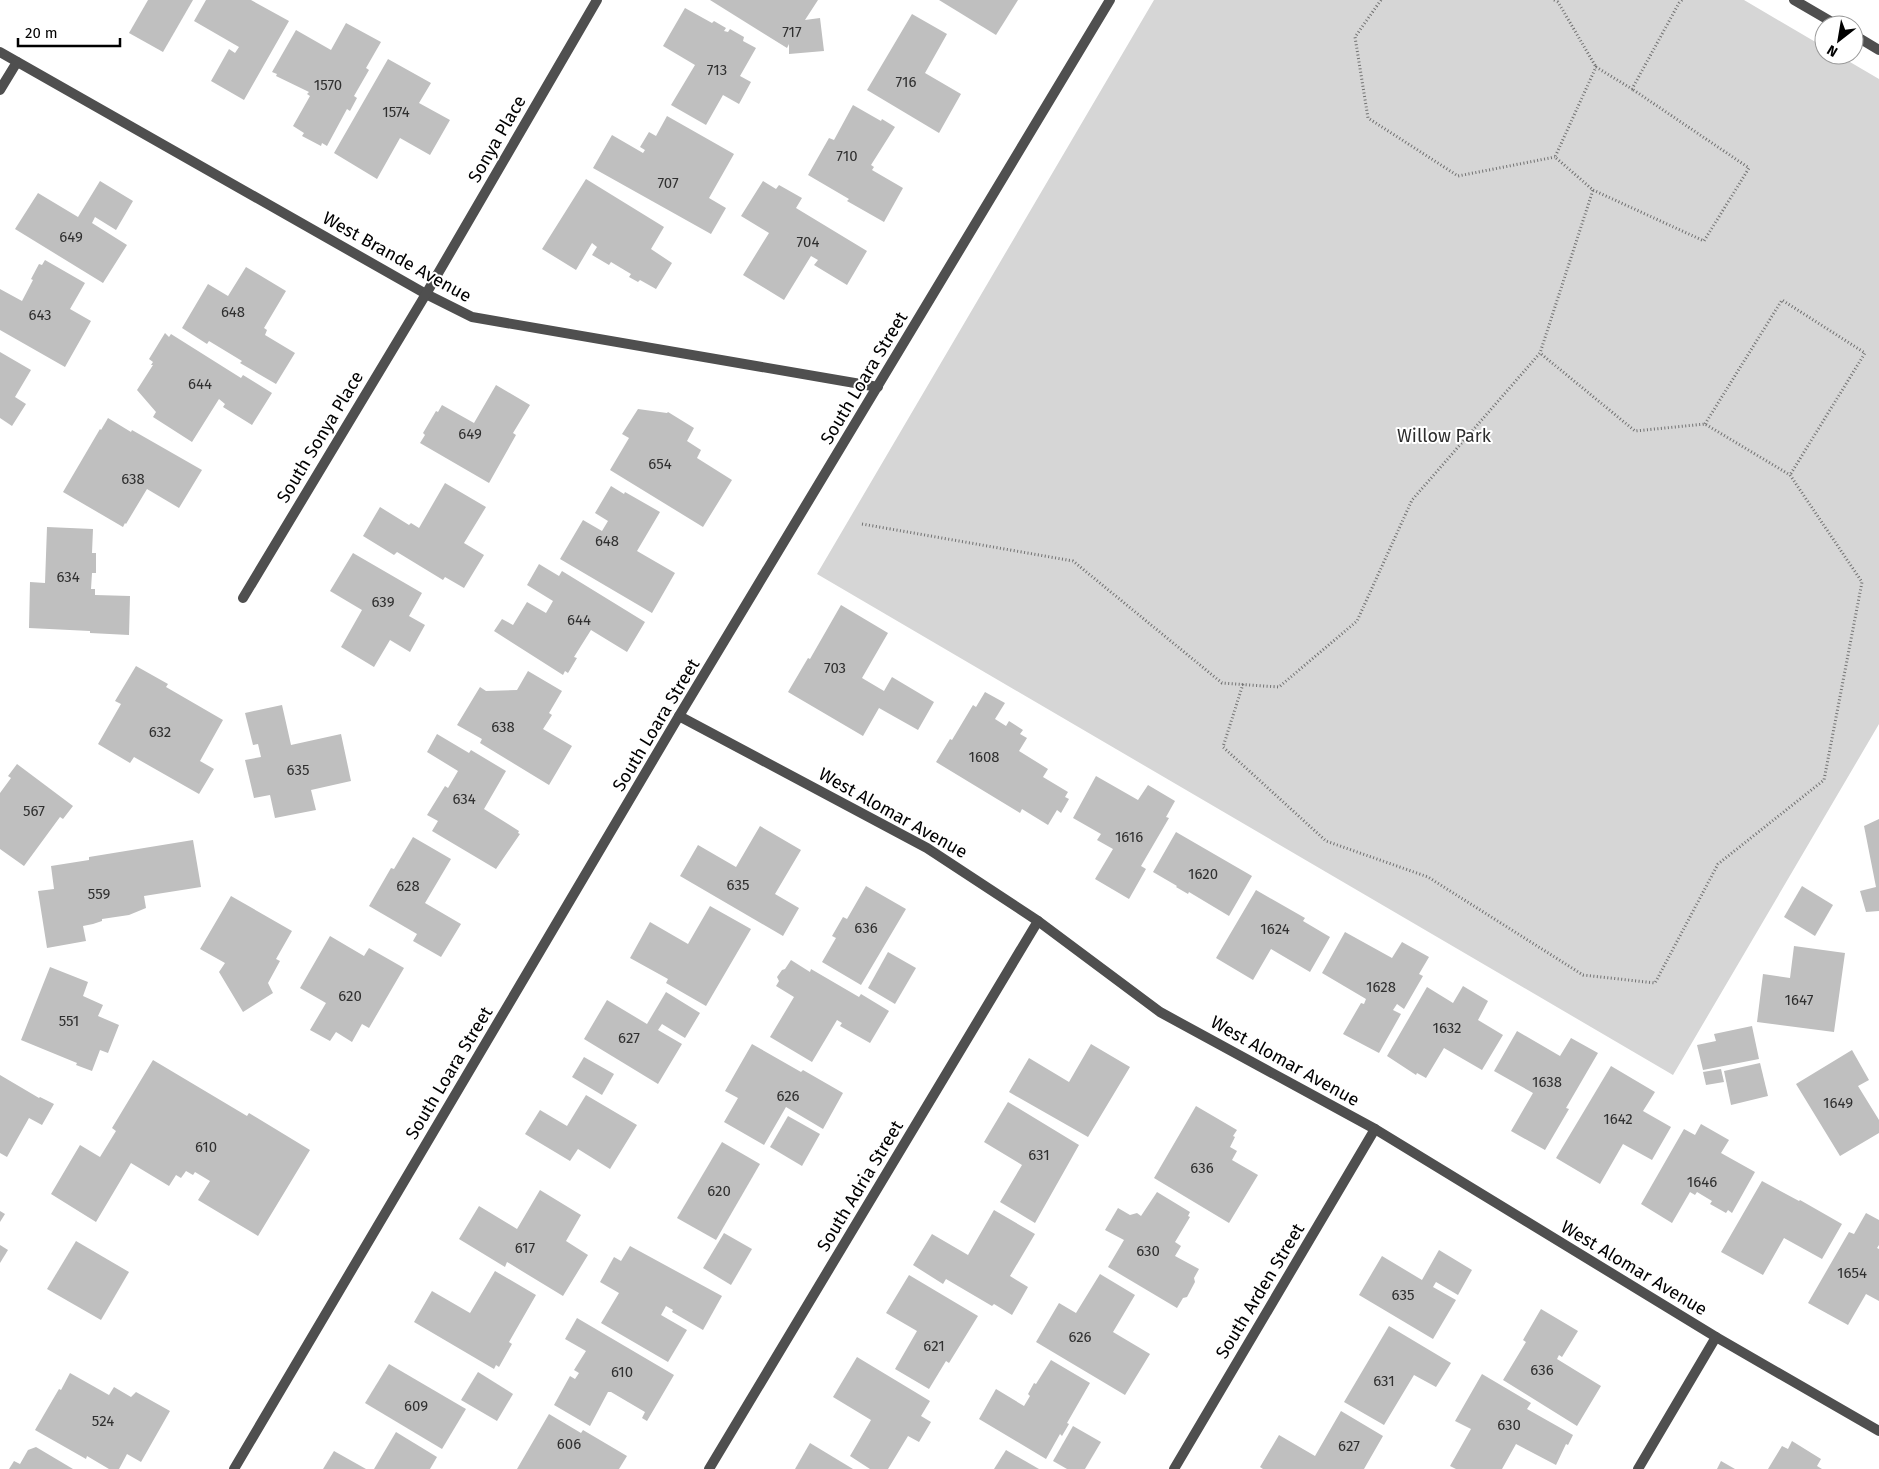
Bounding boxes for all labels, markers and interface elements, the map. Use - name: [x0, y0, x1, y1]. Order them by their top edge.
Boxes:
- scale bar: [18, 15, 120, 47]
- north arrow: [1814, 15, 1864, 65]
- house number: 717: [782, 23, 802, 41]
- text: 20 m: [25, 24, 58, 42]
- text: N: [1824, 41, 1841, 60]
- house number: 713: [707, 61, 727, 79]
- house number: 716: [896, 73, 916, 91]
- house number: 1570: [314, 76, 342, 94]
- street label: Sonya Place: [463, 91, 531, 187]
- house number: 1574: [382, 103, 410, 121]
- house number: 710: [836, 147, 858, 165]
- house number: 707: [657, 174, 679, 192]
- street label: West Brande Avenue: [319, 207, 475, 307]
- house number: 649: [59, 228, 83, 246]
- house number: 704: [797, 233, 819, 251]
- house number: 648: [221, 303, 245, 321]
- house number: 643: [28, 306, 52, 324]
- street label: South Loara Street: [816, 307, 913, 448]
- street label: South Sonya Place: [272, 367, 368, 507]
- house number: 644: [188, 375, 212, 393]
- house number: 649: [458, 425, 482, 443]
- park label: Willow Park: [1397, 425, 1492, 447]
- house number: 654: [648, 455, 672, 473]
- house number: 638: [121, 470, 145, 488]
- house number: 648: [595, 532, 619, 550]
- house number: 634: [56, 568, 80, 586]
- house number: 639: [371, 593, 395, 611]
- house number: 644: [567, 611, 591, 629]
- street label: South Loara Street: [608, 654, 705, 795]
- house number: 703: [824, 659, 846, 677]
- house number: 638: [491, 718, 515, 736]
- house number: 632: [149, 723, 171, 741]
- house number: 1608: [968, 748, 1000, 766]
- house number: 635: [287, 761, 309, 779]
- street label: West Alomar Avenue: [815, 763, 971, 863]
- house number: 634: [452, 790, 476, 808]
- house number: 567: [23, 802, 45, 820]
- house number: 1616: [1115, 828, 1143, 846]
- house number: 1620: [1188, 865, 1218, 883]
- house number: 635: [727, 876, 749, 894]
- house number: 628: [396, 877, 420, 895]
- house number: 559: [88, 885, 110, 903]
- house number: 636: [854, 919, 878, 937]
- house number: 1624: [1260, 920, 1290, 938]
- house number: 1628: [1366, 978, 1396, 996]
- house number: 620: [338, 987, 362, 1005]
- house number: 1647: [1785, 991, 1814, 1009]
- street label: South Loara Street: [401, 1002, 498, 1143]
- street label: West Alomar Avenue: [1207, 1011, 1363, 1111]
- house number: 551: [59, 1012, 79, 1030]
- house number: 1632: [1432, 1019, 1462, 1037]
- house number: 627: [618, 1029, 640, 1047]
- house number: 1638: [1532, 1073, 1562, 1091]
- house number: 626: [776, 1087, 800, 1105]
- house number: 1649: [1823, 1094, 1853, 1112]
- house number: 1642: [1603, 1110, 1633, 1128]
- street label: South Adria Street: [812, 1116, 908, 1256]
- house number: 610: [195, 1138, 217, 1156]
- house number: 631: [1028, 1146, 1050, 1164]
- house number: 636: [1190, 1159, 1214, 1177]
- house number: 1646: [1687, 1173, 1717, 1191]
- house number: 620: [707, 1182, 731, 1200]
- street label: West Alomar Avenue: [1557, 1216, 1711, 1320]
- street label: South Arden Street: [1211, 1219, 1309, 1363]
- house number: 617: [515, 1239, 536, 1257]
- house number: 630: [1136, 1242, 1160, 1260]
- house number: 1654: [1837, 1264, 1867, 1282]
- house number: 635: [1392, 1286, 1414, 1304]
- house number: 626: [1068, 1328, 1092, 1346]
- house number: 621: [923, 1337, 945, 1355]
- house number: 636: [1530, 1361, 1554, 1379]
- house number: 610: [611, 1363, 633, 1381]
- house number: 631: [1373, 1372, 1395, 1390]
- house number: 609: [404, 1397, 428, 1415]
- house number: 524: [92, 1412, 114, 1430]
- house number: 630: [1497, 1416, 1521, 1434]
- house number: 606: [557, 1435, 581, 1453]
- house number: 627: [1338, 1437, 1360, 1455]

